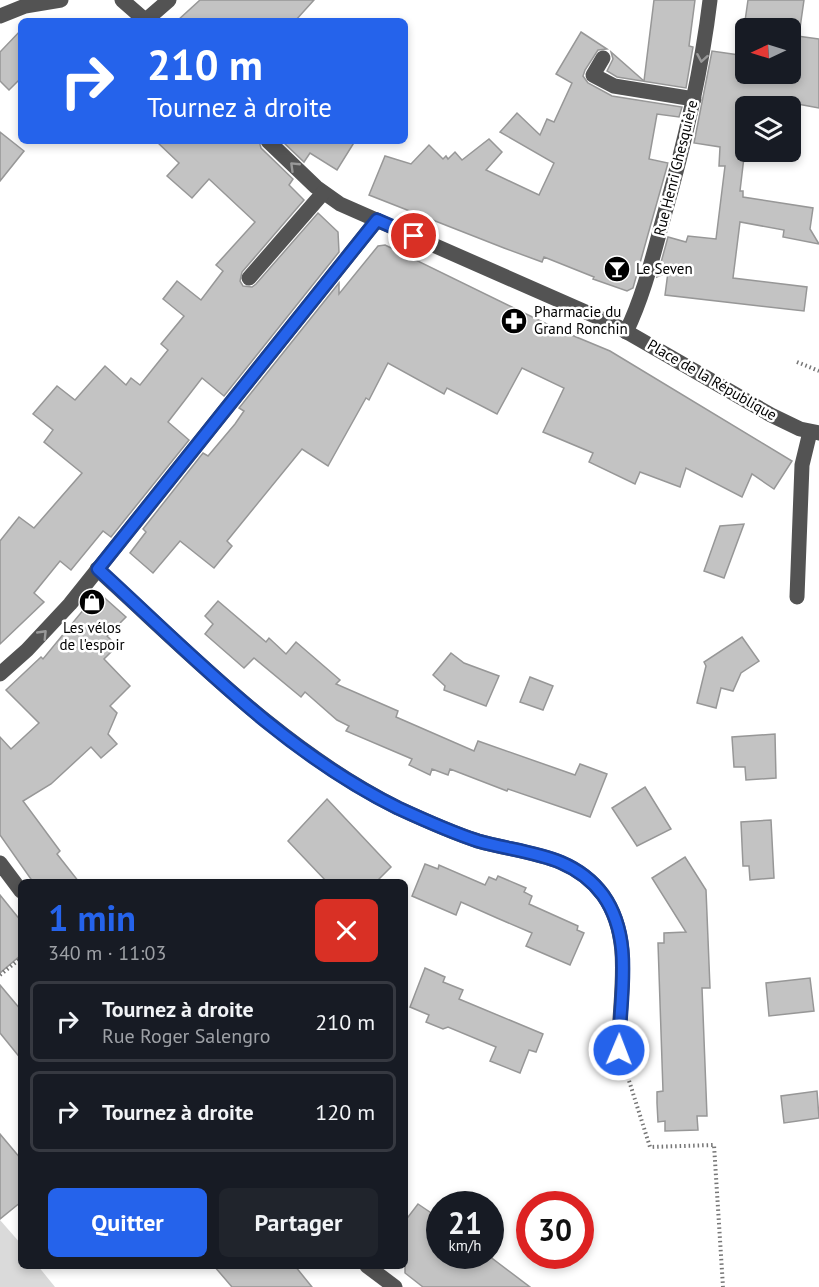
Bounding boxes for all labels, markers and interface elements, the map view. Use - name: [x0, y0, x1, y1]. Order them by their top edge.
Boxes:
- north arrow: [735, 18, 801, 84]
- map controls: [735, 18, 801, 162]
- text: 210 m: [147, 37, 263, 92]
- icon: right: [48, 42, 126, 120]
- one-way arrow: [696, 53, 708, 62]
- text: Tournez à droite: [147, 90, 332, 124]
- button: layers: [735, 96, 801, 162]
- street label: Rue Henri Ghesquière: [649, 98, 702, 238]
- one-way arrow: [290, 162, 300, 173]
- pin: [388, 210, 439, 261]
- icon: arrive: [397, 219, 430, 252]
- bar icon: Le Seven: [602, 254, 632, 284]
- place label: Le Seven: [636, 259, 693, 278]
- place label: Pharmacie du Grand Ronchin: [534, 302, 628, 338]
- pharmacy icon: Pharmacie du Grand Ronchin: [499, 306, 529, 336]
- street label: Place de la République: [644, 335, 780, 424]
- shop icon: Les vélos de l'espoir: [77, 587, 107, 617]
- place label: Les vélos de l'espoir: [59, 618, 125, 654]
- one-way arrow: [35, 630, 46, 641]
- text: 1 min: [48, 894, 136, 941]
- button: close: [315, 899, 378, 962]
- text: 340 m · 11:03: [48, 940, 166, 966]
- text: Tournez à droite: [102, 995, 254, 1023]
- icon: right: [51, 1005, 84, 1038]
- text: 210 m: [315, 1008, 375, 1036]
- position arrow: [587, 1018, 651, 1082]
- text: Rue Roger Salengro: [102, 1023, 270, 1049]
- icon: right: [51, 1095, 84, 1128]
- text: Tournez à droite: [102, 1098, 254, 1126]
- text: 120 m: [315, 1098, 375, 1126]
- button: Quitter: [48, 1188, 207, 1257]
- button: Partager: [219, 1188, 378, 1257]
- speed limit sign: 30: [516, 1191, 594, 1269]
- text: 21: [448, 1203, 482, 1242]
- text: km/h: [449, 1236, 481, 1255]

